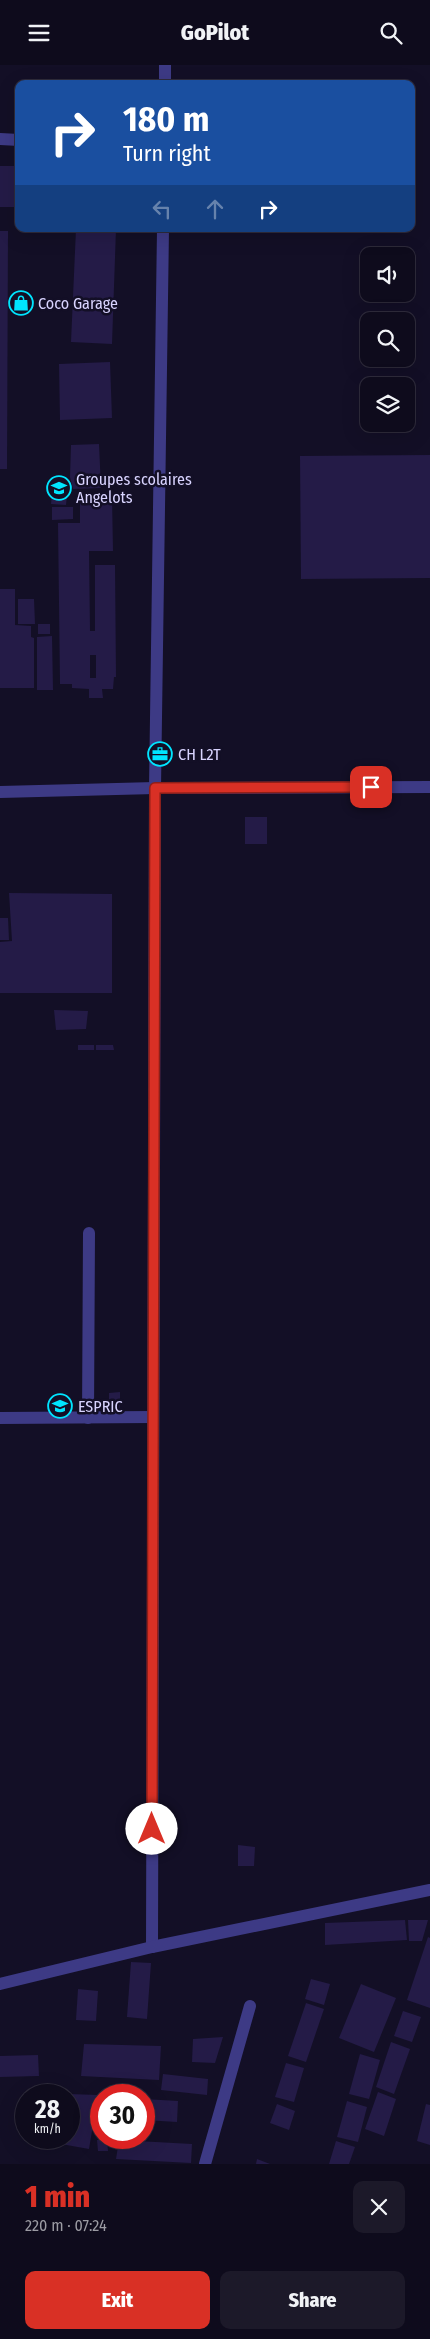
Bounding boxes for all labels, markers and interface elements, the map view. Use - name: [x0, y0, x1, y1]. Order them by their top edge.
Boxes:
- icon: menu: [25, 19, 53, 47]
- text: GoPilot: [181, 19, 249, 46]
- icon: search: [377, 19, 405, 47]
- text: 180 m: [123, 98, 209, 140]
- icon: right: [40, 100, 105, 165]
- text: Turn right: [123, 140, 211, 167]
- icon: left: [148, 195, 176, 223]
- icon: ahead: [201, 195, 229, 223]
- icon: right: [254, 195, 282, 223]
- map controls: [360, 247, 415, 432]
- button: sound: [360, 247, 415, 302]
- shop icon: Coco Garage: [8, 290, 34, 316]
- place label: Coco Garage: [38, 294, 118, 313]
- button: search: [360, 312, 415, 367]
- button: layers: [360, 377, 415, 432]
- place label: Groupes scolaires Angelots: [76, 470, 192, 507]
- school or university icon: Groupes scolaires Angelots: [46, 475, 72, 501]
- office icon: CH L2T: [147, 741, 173, 767]
- place label: CH L2T: [178, 745, 221, 764]
- pin: [350, 766, 392, 808]
- icon: arrive: [357, 773, 385, 801]
- school or university icon: ESPRIC: [47, 1393, 73, 1419]
- place label: ESPRIC: [78, 1397, 123, 1416]
- position arrow: [125, 1802, 177, 1854]
- speed limit sign: 30: [90, 2084, 155, 2149]
- text: 28: [35, 2095, 60, 2125]
- text: km/h: [34, 2122, 61, 2136]
- text: 1 min: [25, 2179, 90, 2215]
- button: close: [353, 2181, 405, 2233]
- text: 220 m · 07:24: [25, 2216, 107, 2235]
- button: Exit: [25, 2271, 210, 2329]
- button: Share: [220, 2271, 405, 2329]

